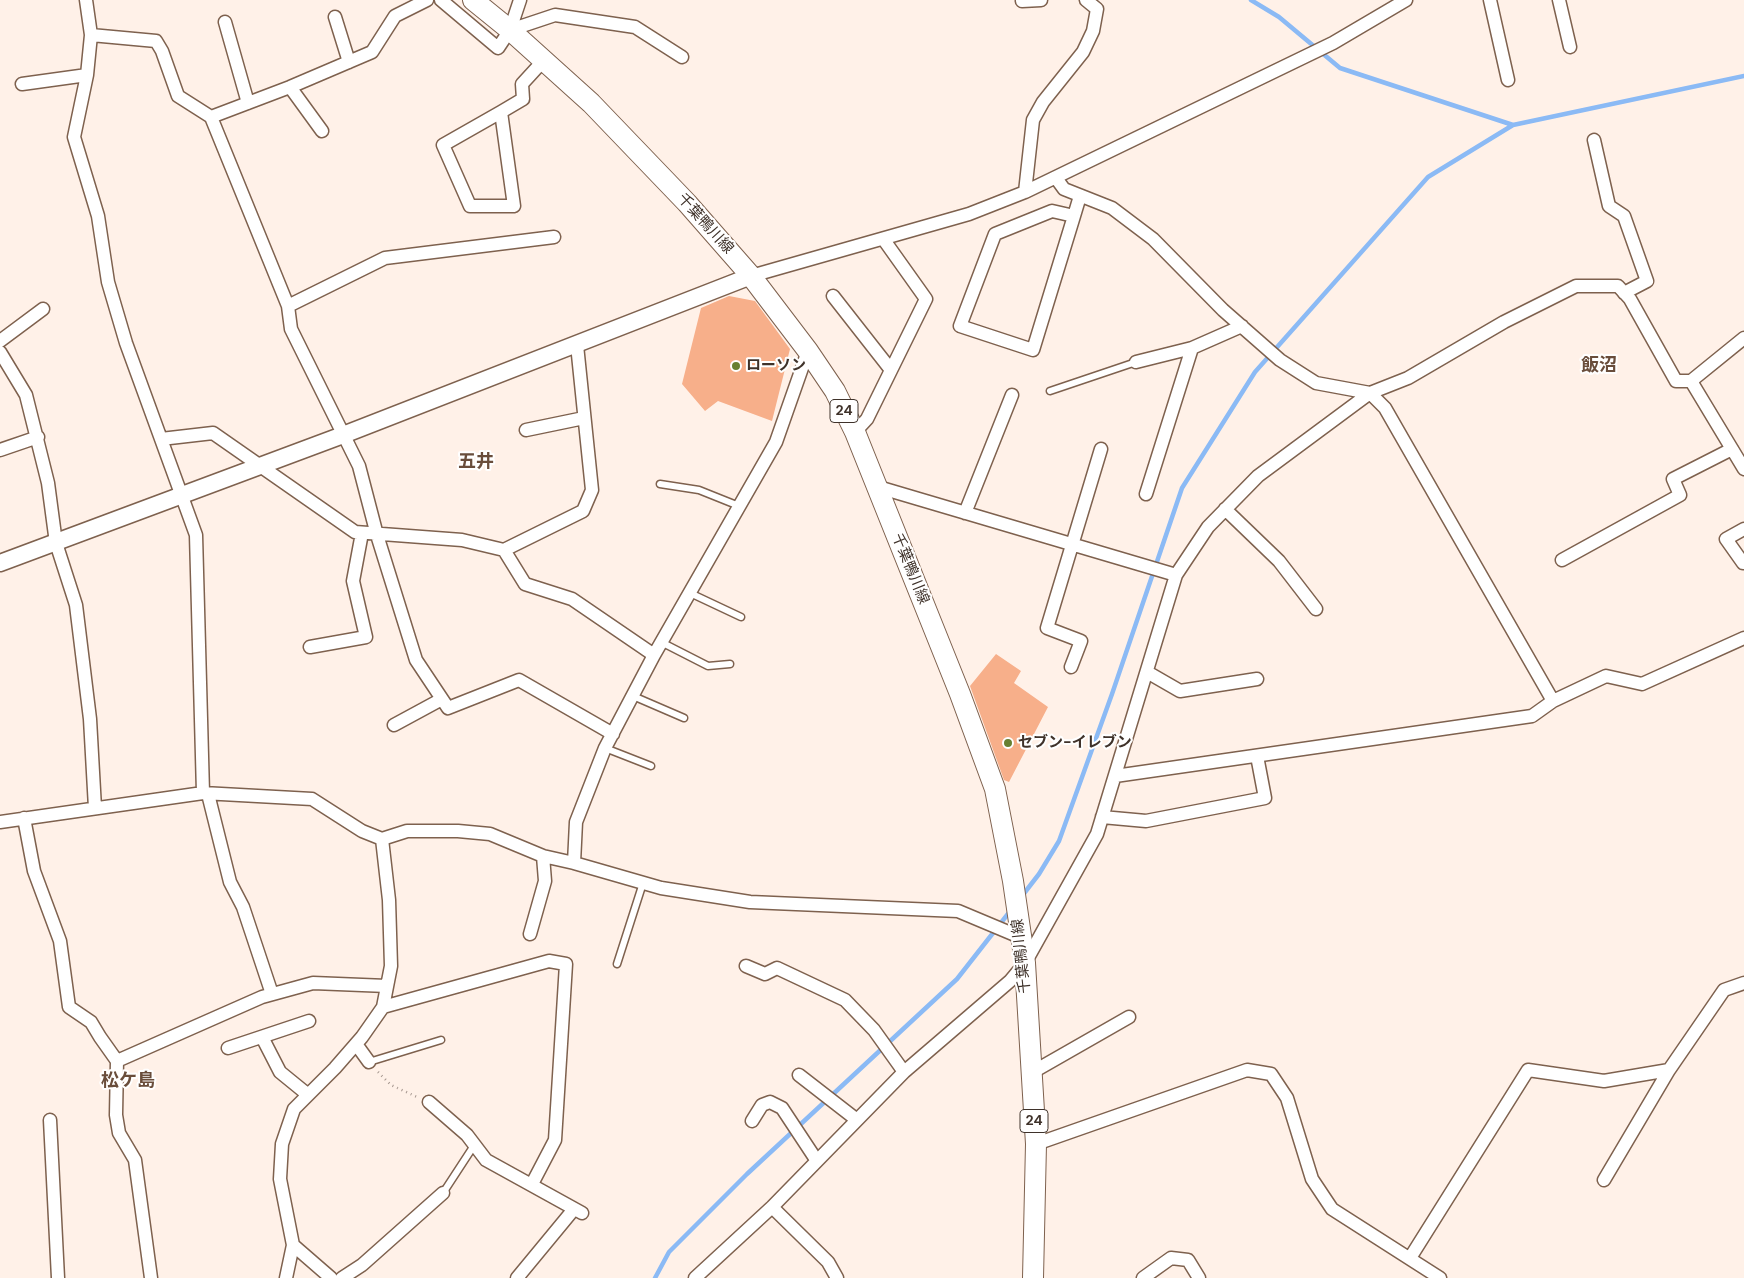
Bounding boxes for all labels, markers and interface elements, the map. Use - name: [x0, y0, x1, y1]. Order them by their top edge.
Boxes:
- street label: 千葉鴨川線: [673, 190, 737, 258]
- district label: 飯沼: [1581, 355, 1617, 377]
- place label: ローソン: [746, 357, 806, 375]
- marker: ローソン: [730, 360, 742, 372]
- road number: 24: [830, 400, 858, 422]
- district label: 五井: [458, 451, 494, 473]
- street label: 千葉鴨川線: [888, 531, 932, 607]
- place label: セブン-イレブン: [1018, 734, 1132, 752]
- marker: セブン-イレブン: [1002, 737, 1014, 749]
- street label: 千葉鴨川線: [1009, 918, 1035, 994]
- district label: 松ケ島: [101, 1070, 155, 1092]
- road number: 24: [1020, 1110, 1048, 1132]

